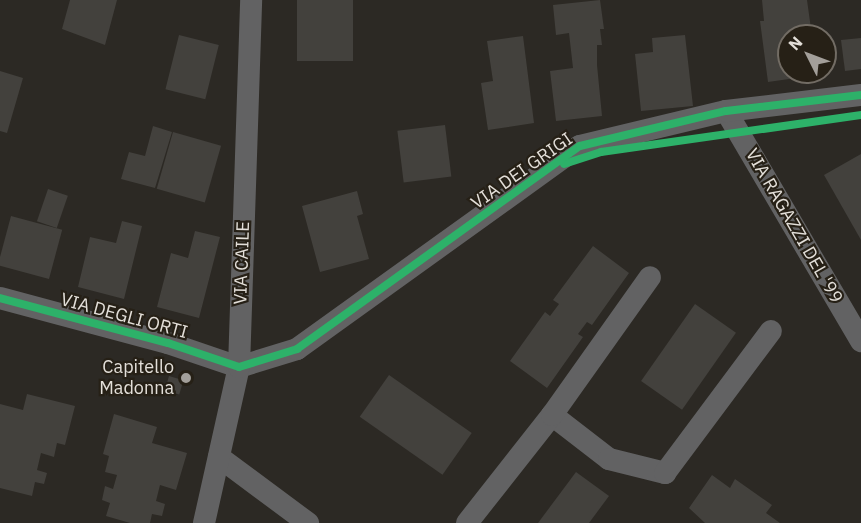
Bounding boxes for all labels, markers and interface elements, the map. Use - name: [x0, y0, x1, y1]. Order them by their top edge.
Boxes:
- north arrow: [777, 24, 837, 84]
- text: N: [784, 32, 806, 54]
- street label: VIA DEI GRIGI: [467, 128, 577, 214]
- street label: VIA RAGAZZI DEL '99: [741, 145, 847, 307]
- street label: VIA CAILE: [230, 221, 254, 305]
- street label: VIA DEGLI ORTI: [58, 289, 190, 343]
- place label: Capitello Madonna: [99, 357, 174, 400]
- marker: Capitello Madonna: [179, 371, 193, 385]

